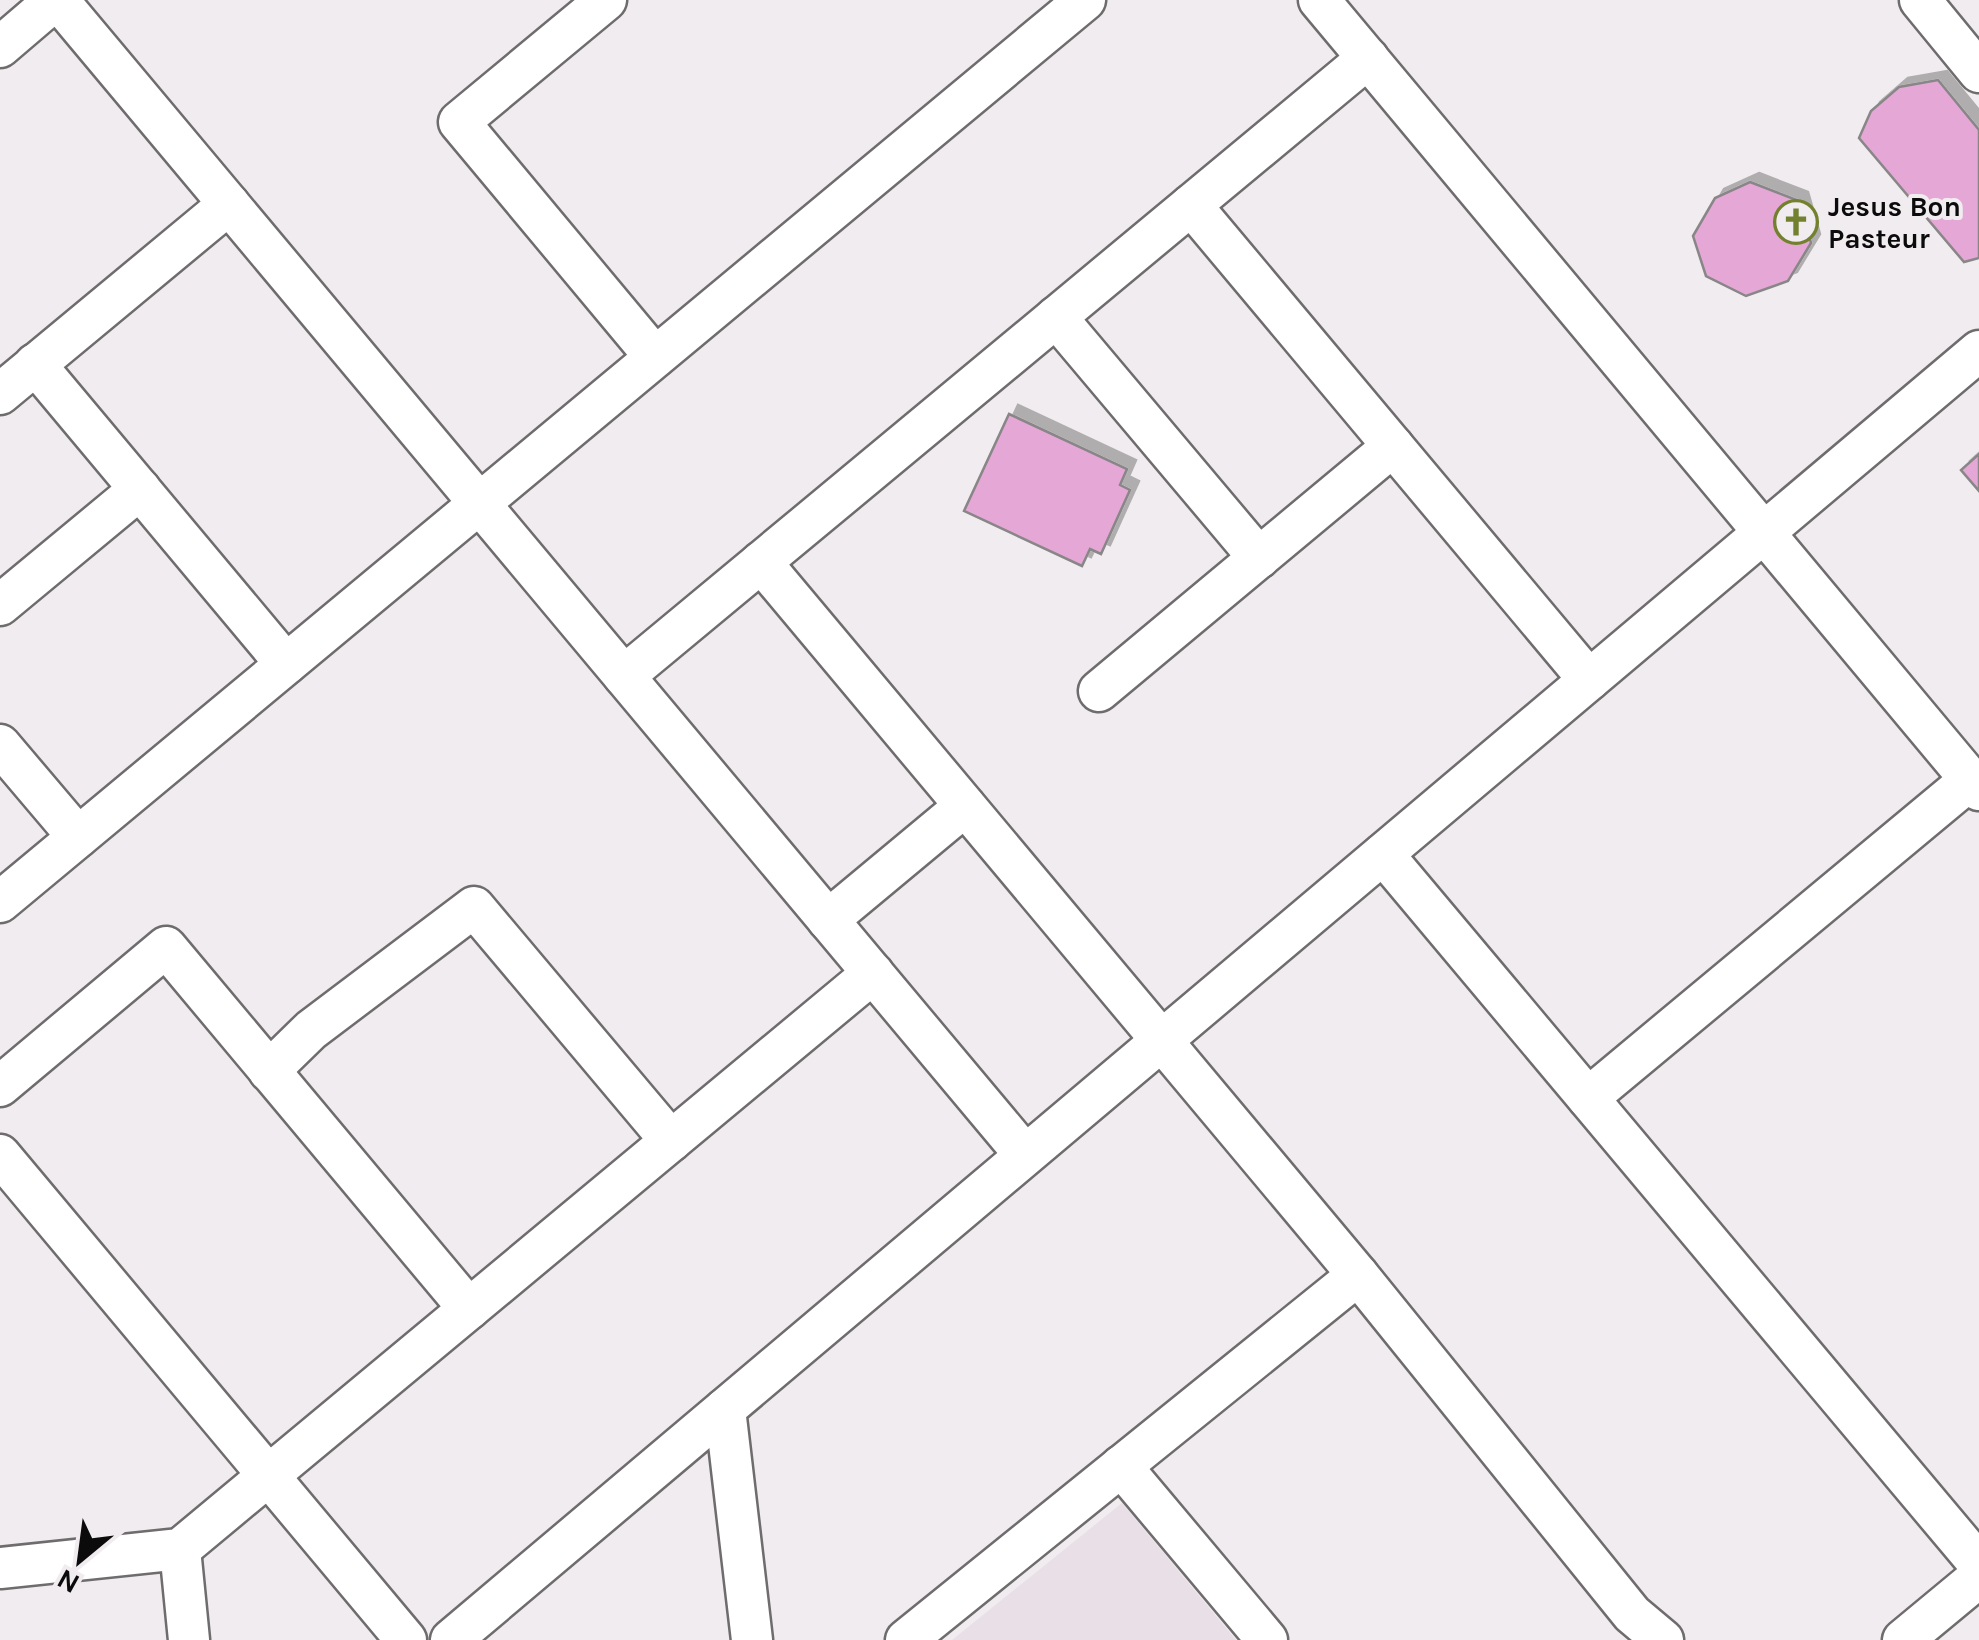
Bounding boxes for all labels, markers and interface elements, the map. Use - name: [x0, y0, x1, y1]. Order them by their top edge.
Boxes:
- place label: Jesus Bon Pasteur: [1828, 190, 1961, 255]
- church icon: Jesus Bon Pasteur: [1773, 199, 1819, 245]
- north arrow: [30, 1510, 130, 1610]
- text: N: [51, 1562, 85, 1601]

